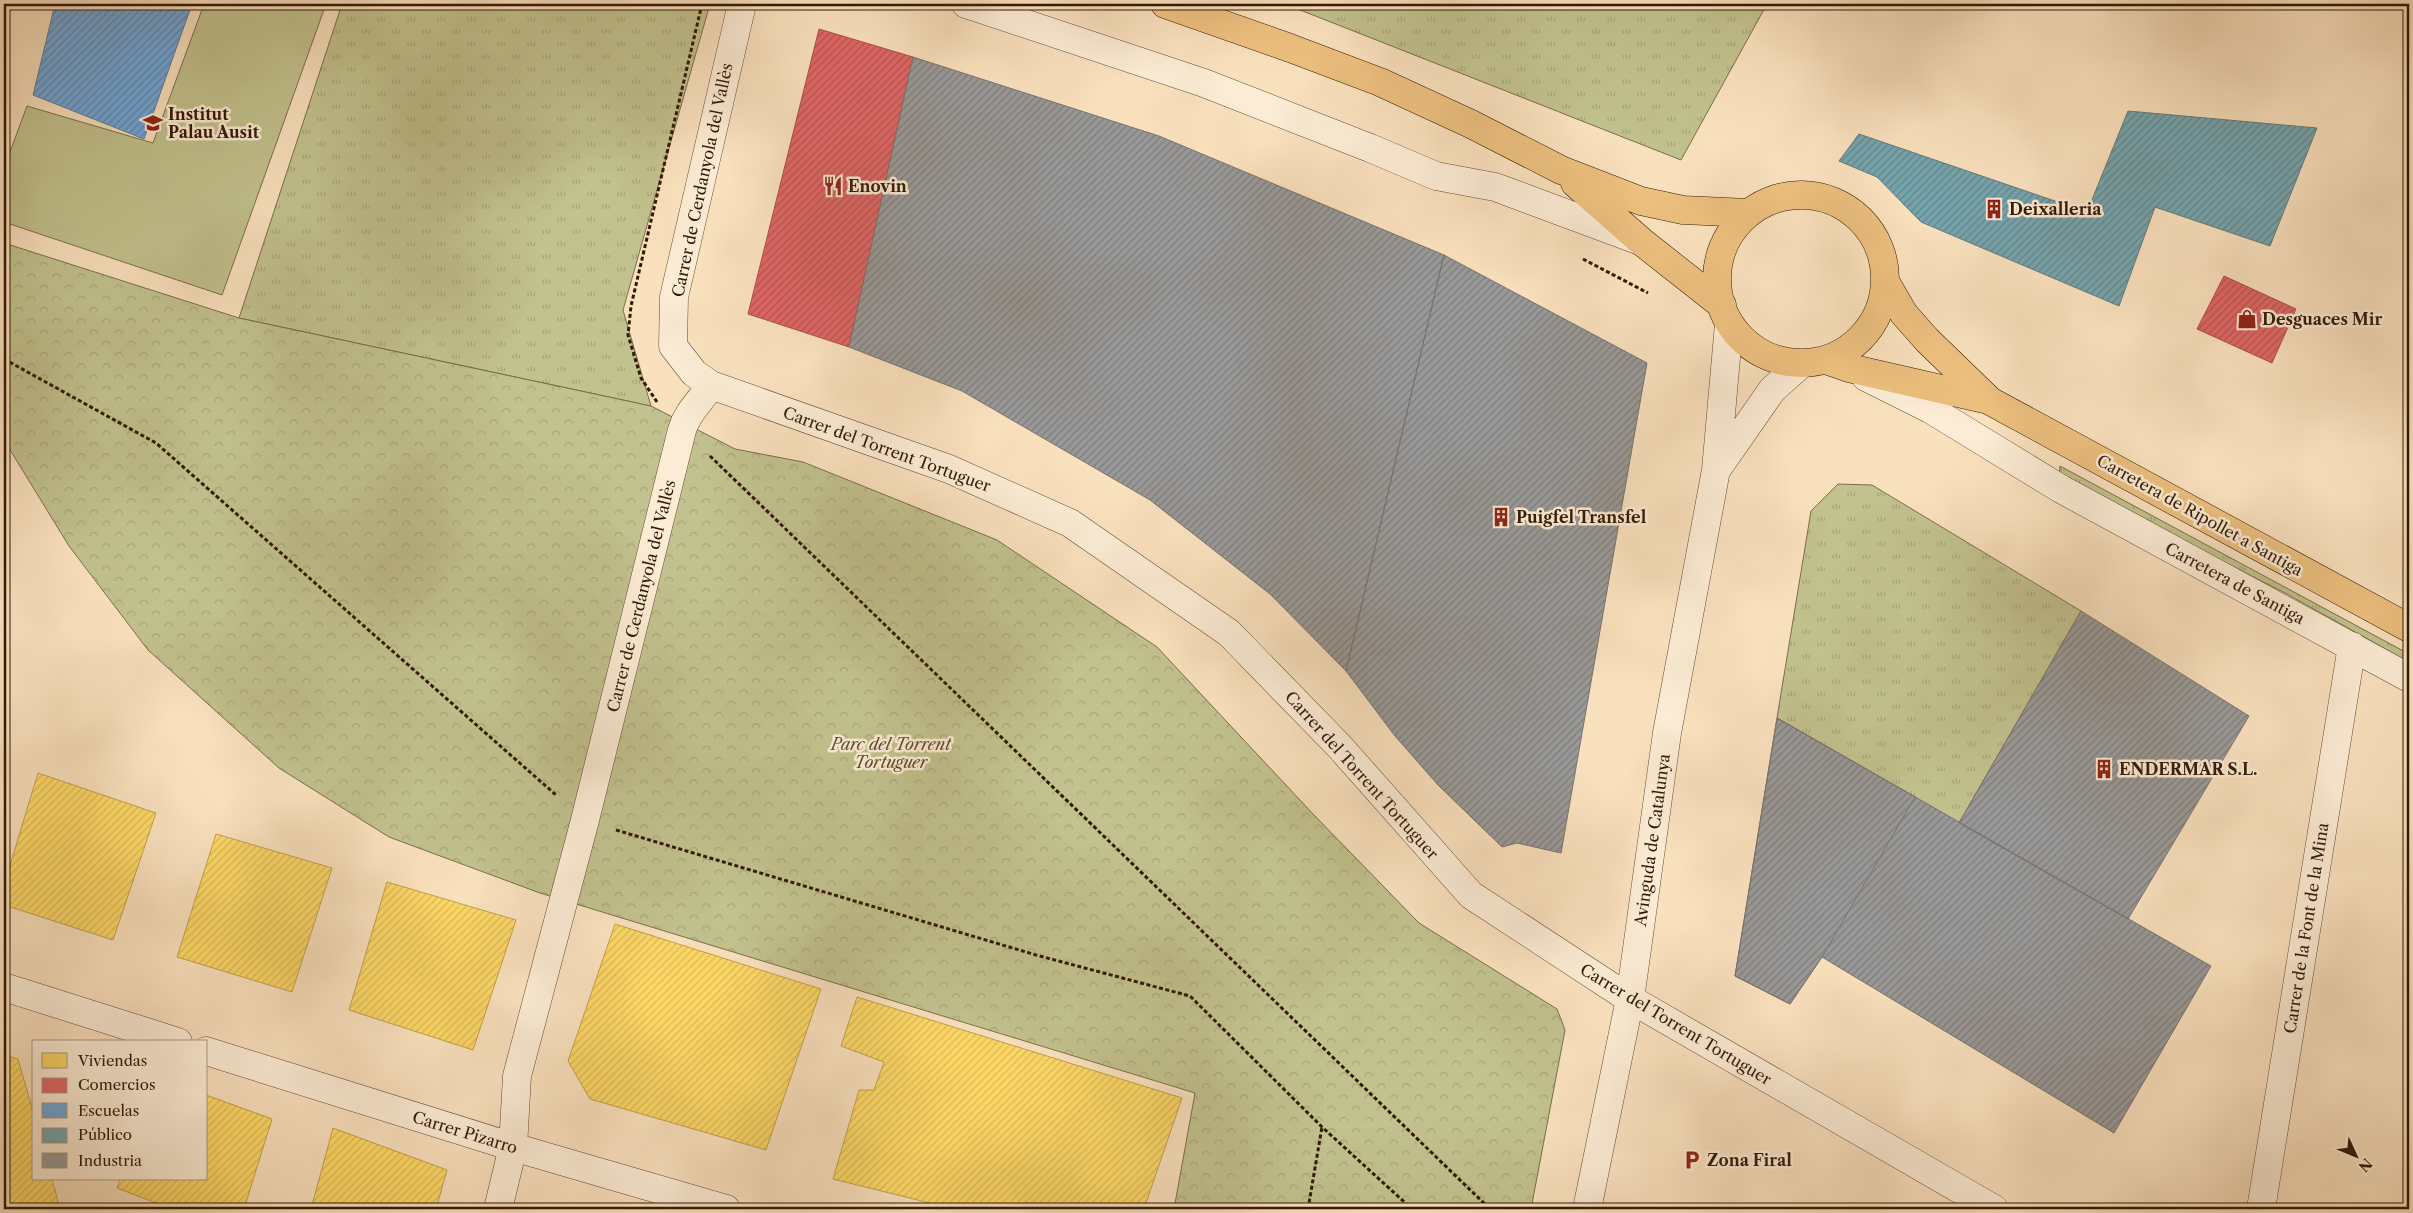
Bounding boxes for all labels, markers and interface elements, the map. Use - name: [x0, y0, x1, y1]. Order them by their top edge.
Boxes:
- street label: Carrer de Cerdanyola del Vallès: [667, 61, 737, 299]
- place label: Institut Palau Ausit: [168, 104, 260, 142]
- school or university icon: Institut Palau Ausit: [142, 112, 164, 134]
- restaurant icon: Enovin: [822, 175, 844, 197]
- place label: Enovin: [848, 176, 907, 196]
- building icon: Deixalleria: [1983, 198, 2005, 220]
- place label: Deixalleria: [2009, 199, 2102, 219]
- shop icon: Desguaces Mir: [2236, 308, 2258, 330]
- place label: Desguaces Mir: [2262, 309, 2383, 329]
- street label: Carrer del Torrent Tortuguer: [780, 402, 994, 496]
- street label: Carretera de Ripollet a Santiga: [2094, 450, 2307, 580]
- street label: Carrer de Cerdanyola del Vallès: [602, 478, 680, 714]
- building icon: Puigfel Transfel: [1490, 506, 1512, 528]
- place label: Puigfel Transfel: [1516, 507, 1647, 527]
- street label: Carretera de Santiga: [2162, 538, 2309, 628]
- street label: Carrer del Torrent Tortuguer: [1281, 687, 1443, 863]
- park label: Parc del Torrent Tortuguer: [829, 734, 952, 772]
- street label: Avinguda de Catalunya: [1630, 752, 1674, 929]
- building icon: ENDERMAR S.L.: [2093, 758, 2115, 780]
- place label: ENDERMAR S.L.: [2119, 759, 2257, 779]
- street label: Carrer de la Font de la Mina: [2279, 821, 2333, 1035]
- street label: Carrer del Torrent Tortuguer: [1577, 959, 1775, 1089]
- legend: [32, 1040, 208, 1180]
- text: Viviendas: [77, 1051, 147, 1070]
- text: Comercios: [78, 1075, 155, 1094]
- text: Escuelas: [78, 1101, 139, 1120]
- street label: Carrer Pizarro: [410, 1107, 520, 1158]
- text: Público: [78, 1125, 132, 1144]
- north arrow: [2330, 1130, 2380, 1180]
- parking icon: Zona Firal: [1681, 1149, 1703, 1171]
- place label: Zona Firal: [1707, 1150, 1792, 1170]
- text: Industria: [78, 1151, 142, 1170]
- text: N: [2355, 1154, 2376, 1176]

